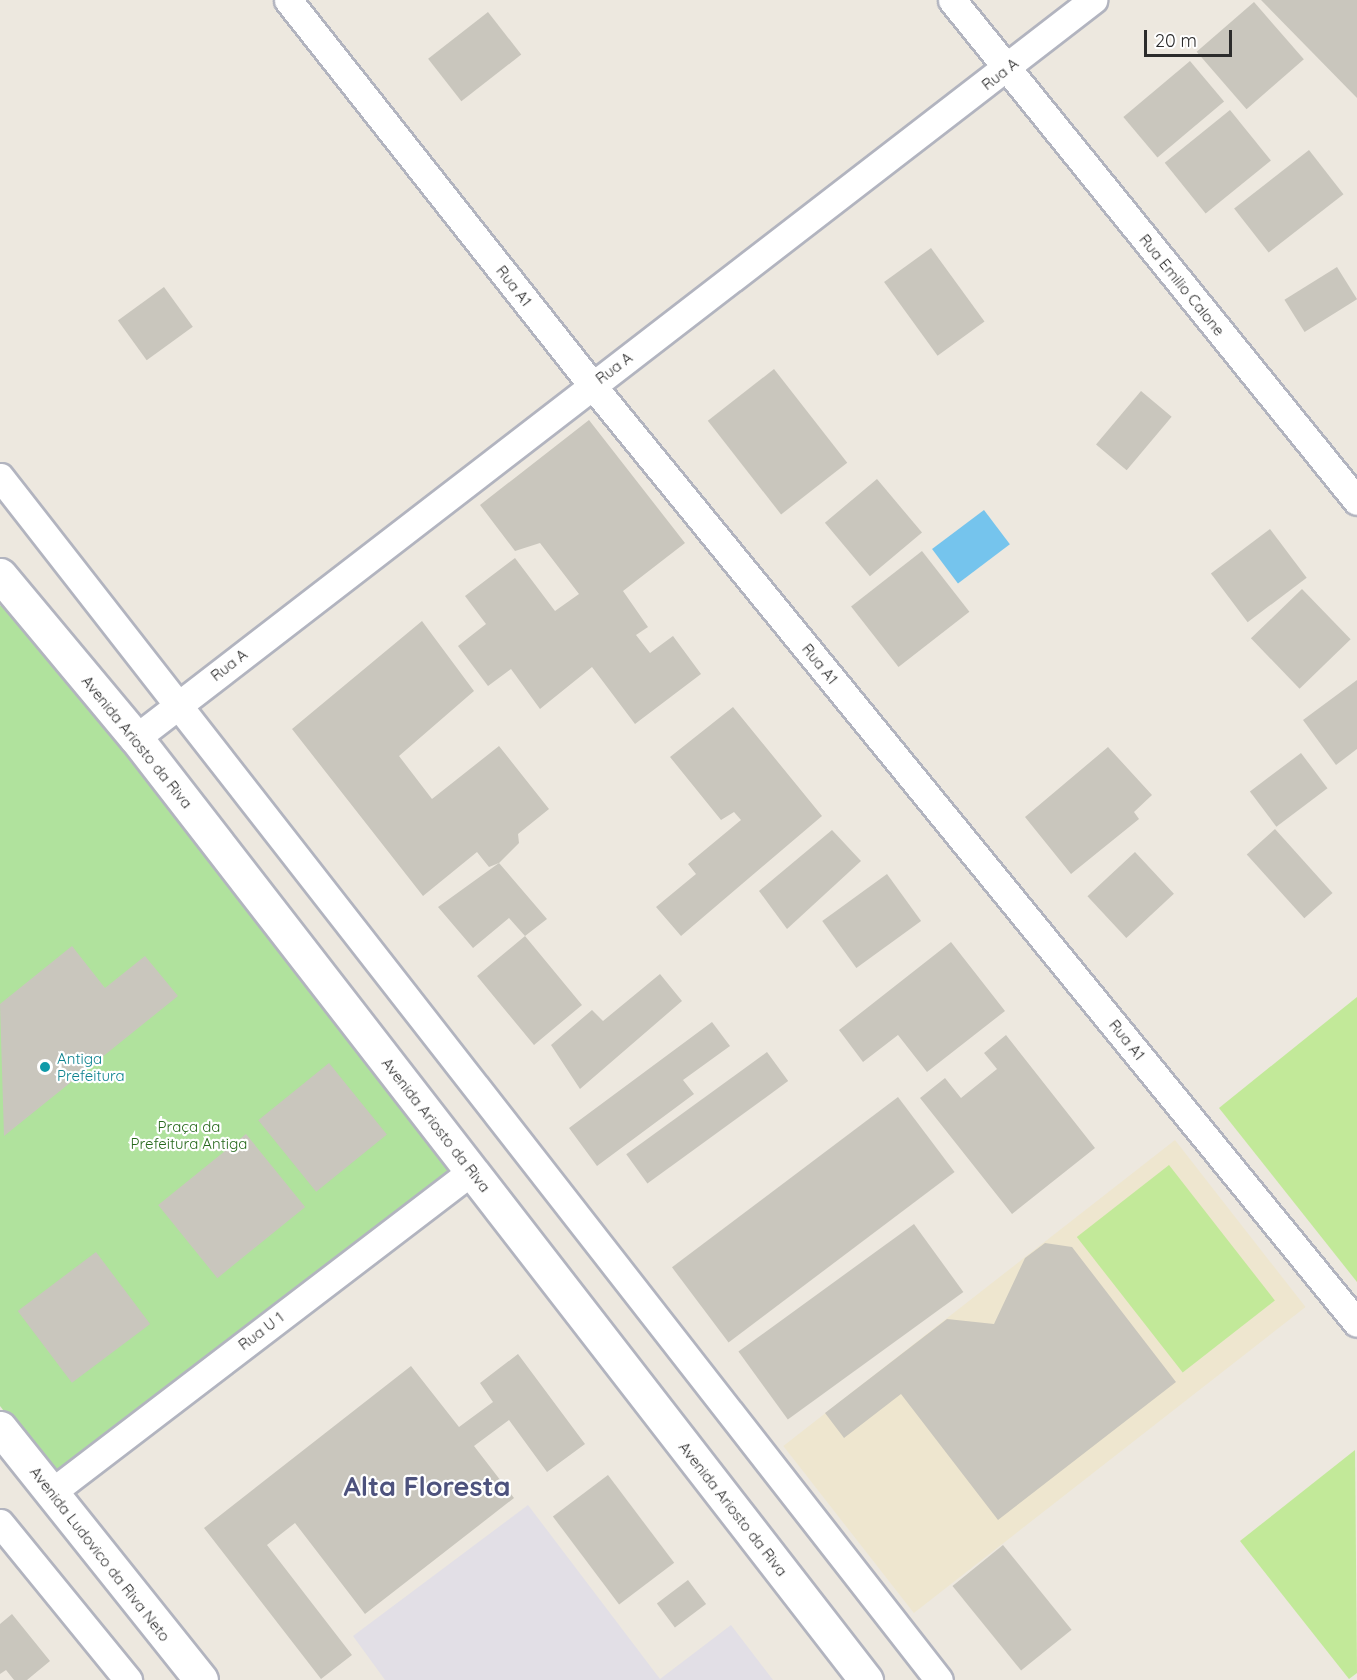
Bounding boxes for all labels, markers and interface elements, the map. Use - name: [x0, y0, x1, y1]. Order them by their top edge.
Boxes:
- scale bar: [1147, 18, 1236, 56]
- text: 20 m: [1155, 29, 1197, 52]
- street label: Rua A: [978, 54, 1022, 94]
- street label: Rua Emilio Calone: [1136, 231, 1228, 339]
- street label: Rua A1: [492, 262, 536, 310]
- street label: Rua A: [592, 348, 636, 388]
- street label: Rua A1: [798, 640, 842, 688]
- street label: Rua A: [207, 645, 251, 685]
- street label: Avenida Ariosto da Riva: [78, 672, 196, 812]
- street label: Rua A1: [1105, 1016, 1149, 1064]
- place label: Antiga Prefeitura: [57, 1049, 125, 1084]
- street label: Avenida Ariosto da Riva: [378, 1054, 494, 1196]
- marker: Antiga Prefeitura: [38, 1060, 52, 1074]
- park label: Praça da Prefeitura Antiga: [131, 1117, 247, 1152]
- street label: Rua U 1: [235, 1308, 287, 1354]
- street label: Avenida Ariosto da Riva: [675, 1438, 791, 1580]
- street label: Avenida Ludovico da Riva Neto: [26, 1463, 174, 1645]
- district label: Alta Floresta: [343, 1471, 511, 1503]

